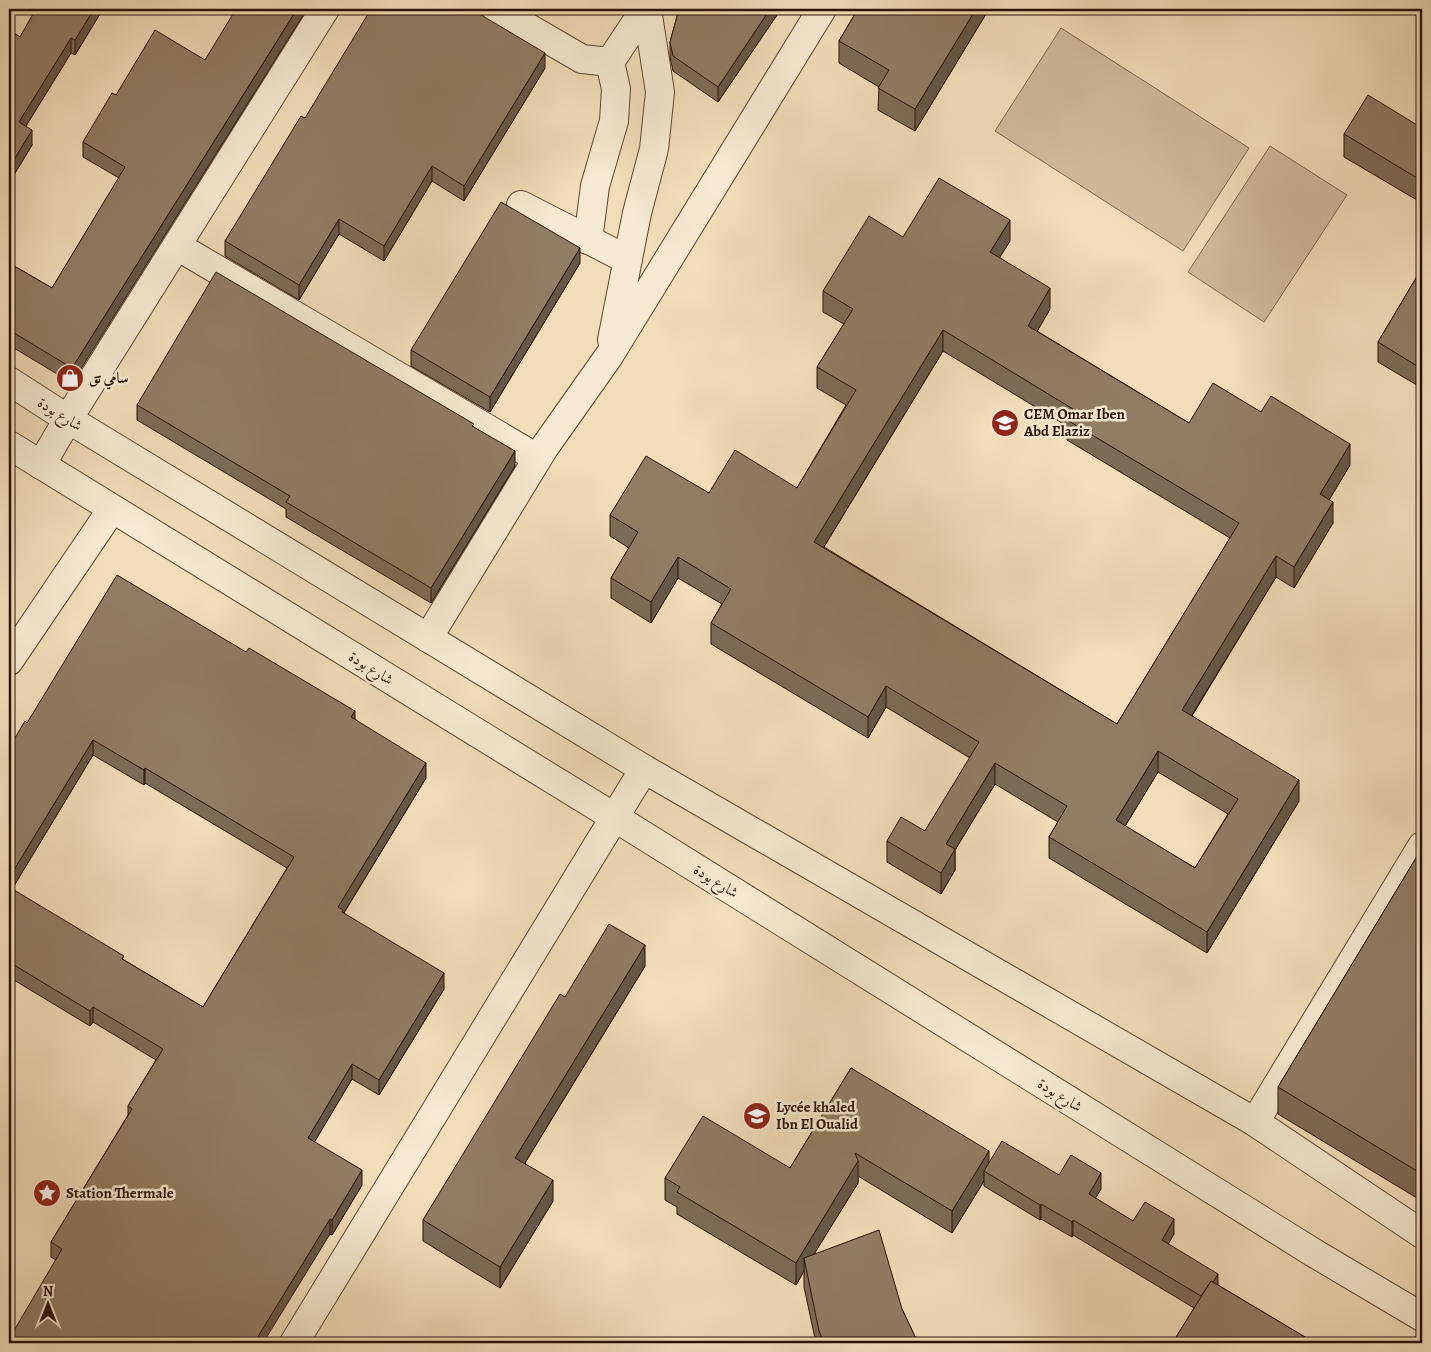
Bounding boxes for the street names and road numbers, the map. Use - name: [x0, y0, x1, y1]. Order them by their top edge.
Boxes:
- street label: شارع بودة: [32, 392, 86, 438]
- street label: شارع بودة: [343, 646, 397, 692]
- street label: شارع بودة: [688, 859, 742, 905]
- street label: شارع بودة: [1032, 1073, 1086, 1119]

